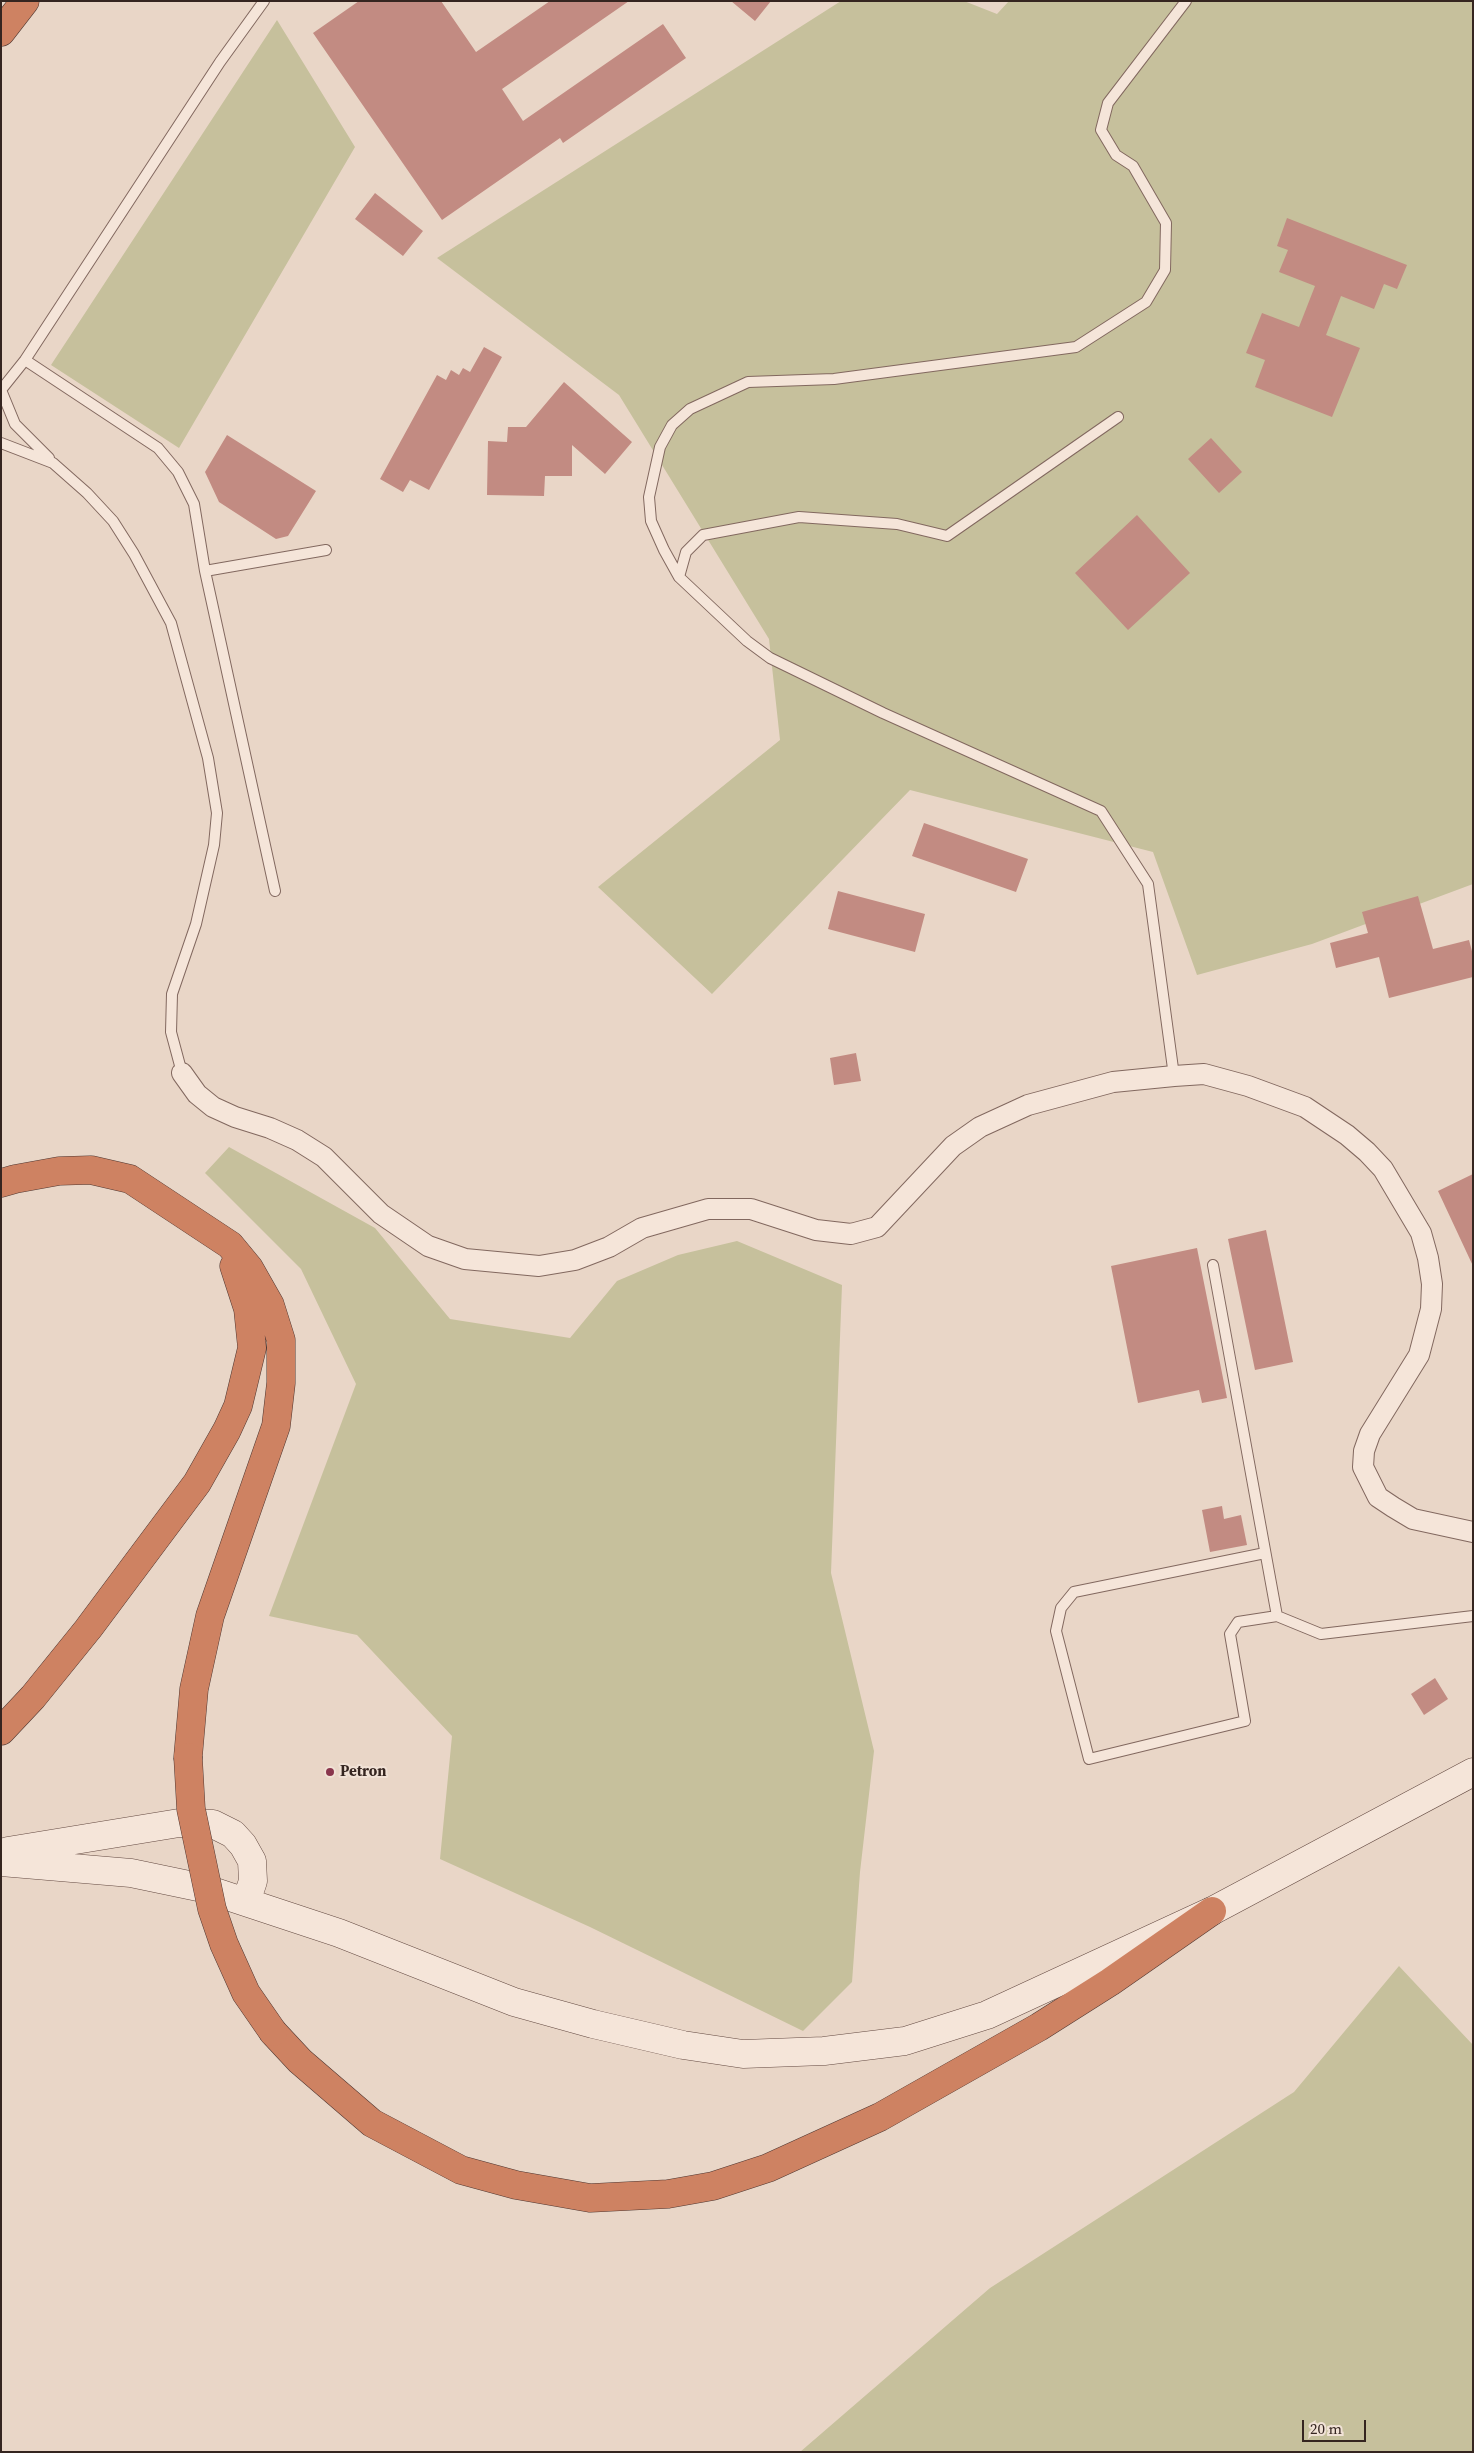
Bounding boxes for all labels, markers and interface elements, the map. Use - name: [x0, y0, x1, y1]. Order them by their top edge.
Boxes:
- place label: Petron: [340, 1763, 386, 1781]
- marker: Petron: [324, 1766, 336, 1778]
- scale bar: [1304, 2410, 1368, 2442]
- text: 20 m: [1310, 2418, 1342, 2439]

